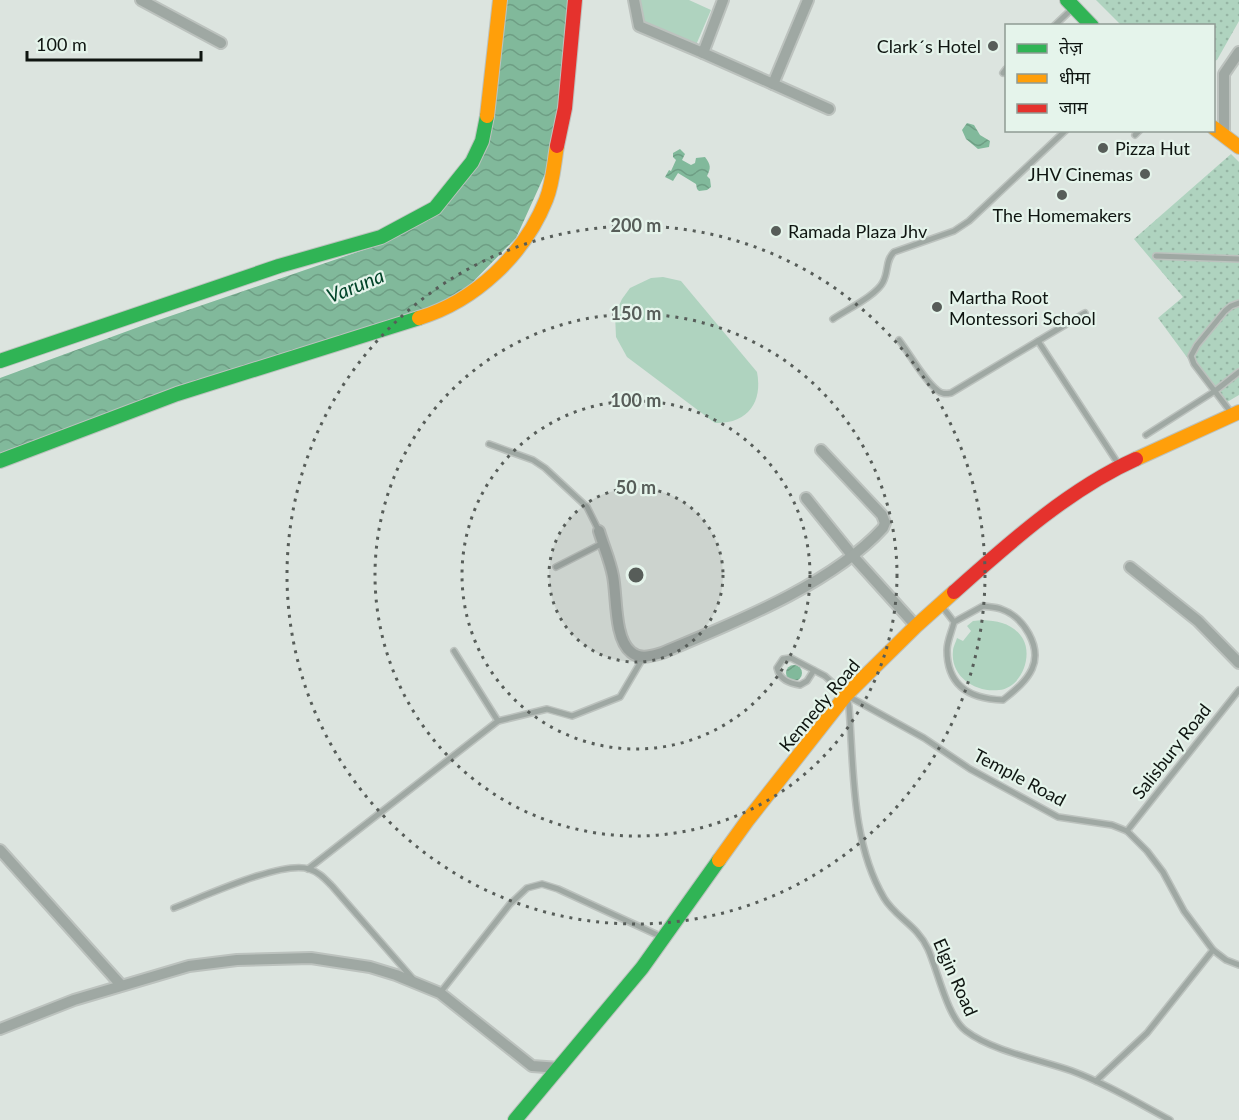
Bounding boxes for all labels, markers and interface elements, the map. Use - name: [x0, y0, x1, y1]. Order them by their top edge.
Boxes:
- scale bar: [27, 24, 201, 62]
- legend: [1005, 24, 1215, 132]
- text: 100 m: [36, 33, 87, 55]
- place label: Clark´s Hotel: [877, 35, 981, 57]
- text: तेज़: [1059, 36, 1083, 58]
- marker: Clark´s Hotel: [986, 39, 1000, 53]
- text: धीमा: [1059, 66, 1090, 88]
- text: जाम: [1059, 96, 1089, 118]
- place label: Pizza Hut: [1115, 137, 1191, 159]
- marker: Pizza Hut: [1096, 141, 1110, 155]
- place label: JHV Cinemas: [1028, 163, 1133, 185]
- marker: JHV Cinemas: [1138, 167, 1152, 181]
- marker: The Homemakers: [1055, 188, 1069, 202]
- place label: The Homemakers: [993, 204, 1132, 226]
- text: 200 m: [611, 214, 661, 236]
- place label: Ramada Plaza Jhv: [788, 220, 928, 242]
- marker: Ramada Plaza Jhv: [769, 224, 783, 238]
- water label: Varuna: [323, 263, 387, 307]
- place label: Martha Root Montessori School: [949, 286, 1096, 329]
- marker: Martha Root Montessori School: [930, 300, 944, 314]
- text: 150 m: [611, 302, 661, 324]
- text: 100 m: [611, 389, 661, 411]
- text: 50 m: [616, 476, 656, 498]
- centre of rings: [626, 565, 646, 585]
- street label: Kennedy Road: [774, 654, 864, 756]
- street label: Salisbury Road: [1127, 699, 1215, 803]
- street label: Temple Road: [970, 744, 1070, 810]
- street label: Elgin Road: [929, 935, 983, 1019]

